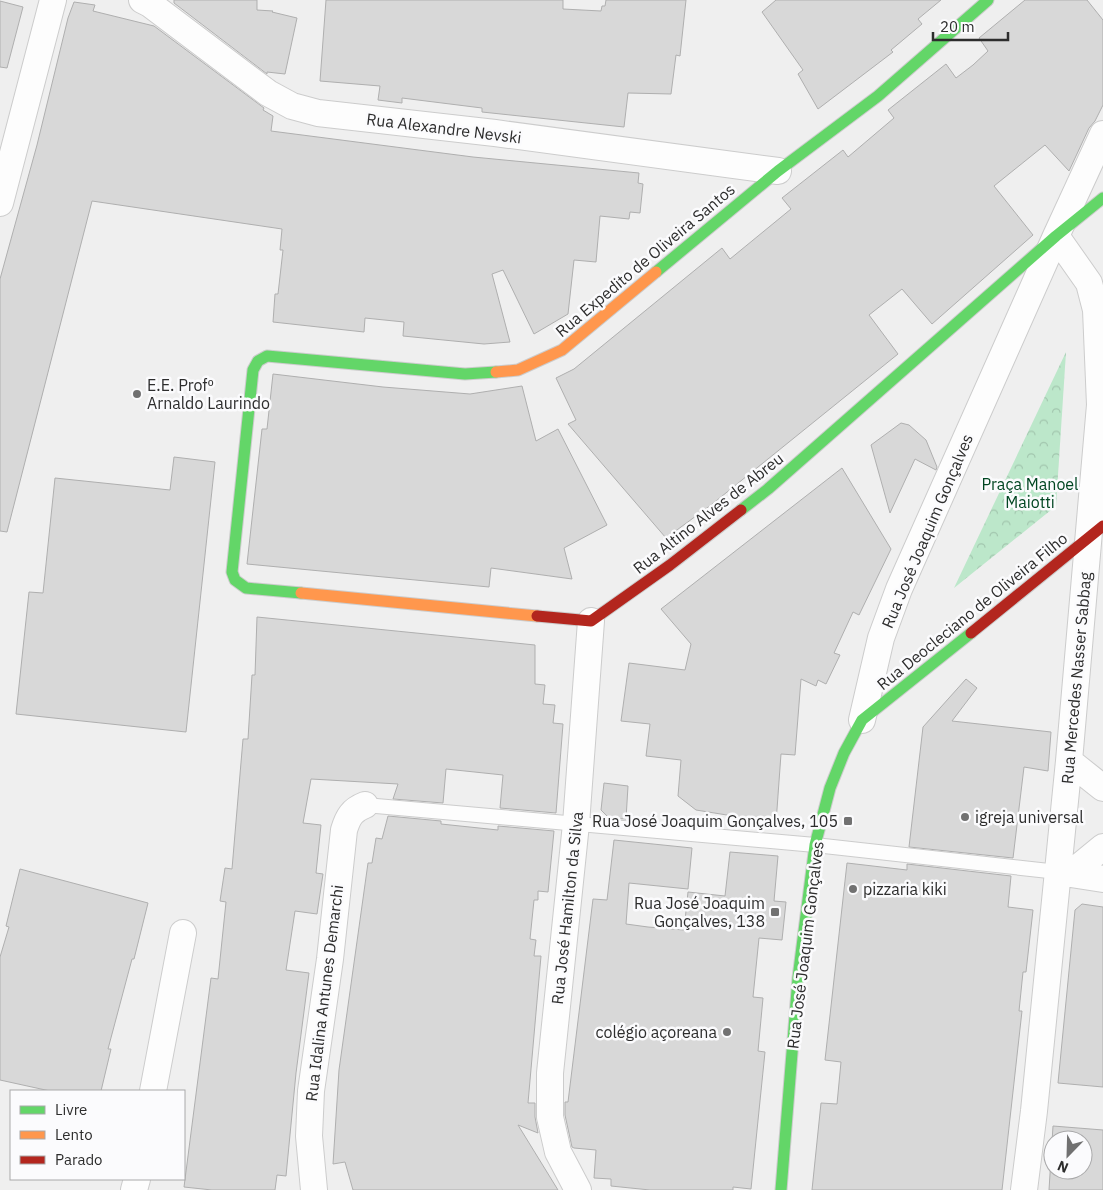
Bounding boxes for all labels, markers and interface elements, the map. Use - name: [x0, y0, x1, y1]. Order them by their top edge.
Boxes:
- scale bar: [933, 10, 1008, 42]
- text: 20 m: [940, 17, 975, 36]
- street label: Rua Alexandre Nevski: [365, 109, 523, 147]
- street label: Rua Expedito de Oliveira Santos: [551, 179, 739, 341]
- place label: E.E. Profº Arnaldo Laurindo: [147, 375, 270, 413]
- marker: E.E. Profº Arnaldo Laurindo: [131, 388, 143, 400]
- street label: Rua José Joaquim Gonçalves: [877, 431, 977, 631]
- street label: Rua Altino Alves de Abreu: [629, 448, 787, 578]
- park label: Praça Manoel Maiotti: [982, 474, 1078, 512]
- street label: Rua Deocleciano de Oliveira Filho: [873, 528, 1071, 694]
- street label: Rua Mercedes Nasser Sabbag: [1057, 571, 1095, 785]
- place label: igreja universal: [975, 807, 1084, 827]
- street label: Rua José Hamilton da Silva: [547, 810, 587, 1005]
- place label: Rua José Joaquim Gonçalves, 105: [592, 811, 838, 831]
- marker: igreja universal: [959, 811, 971, 823]
- marker: Rua José Joaquim Gonçalves, 105: [842, 815, 854, 827]
- street label: Rua José Joaquim Gonçalves: [782, 840, 828, 1050]
- place label: pizzaria kiki: [863, 879, 947, 899]
- marker: pizzaria kiki: [847, 883, 859, 895]
- street label: Rua Idalina Antunes Demarchi: [301, 884, 347, 1102]
- place label: Rua José Joaquim Gonçalves, 138: [634, 893, 765, 931]
- marker: Rua José Joaquim Gonçalves, 138: [769, 906, 781, 918]
- place label: colégio açoreana: [596, 1022, 717, 1042]
- marker: colégio açoreana: [721, 1026, 733, 1038]
- legend: [10, 1090, 185, 1180]
- text: Livre: [55, 1100, 87, 1119]
- text: Lento: [55, 1125, 93, 1144]
- north arrow: [1043, 1130, 1093, 1180]
- text: Parado: [55, 1150, 103, 1169]
- text: N: [1055, 1157, 1071, 1177]

